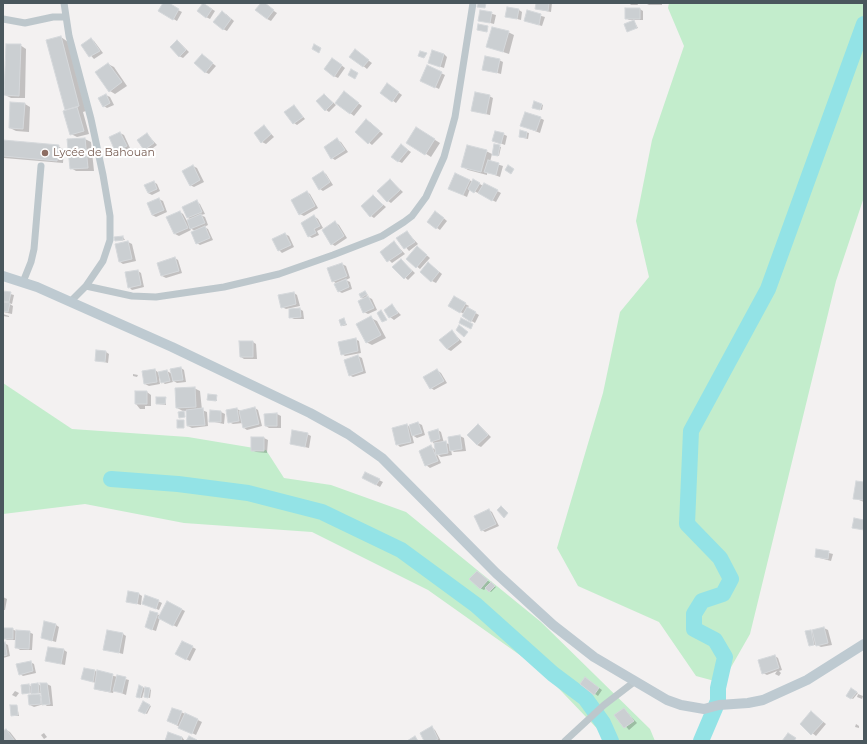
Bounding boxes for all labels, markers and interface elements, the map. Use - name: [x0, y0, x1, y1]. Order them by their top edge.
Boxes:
- place label: Lycée de Bahouan: [53, 146, 155, 160]
- marker: Lycée de Bahouan: [40, 148, 50, 158]

